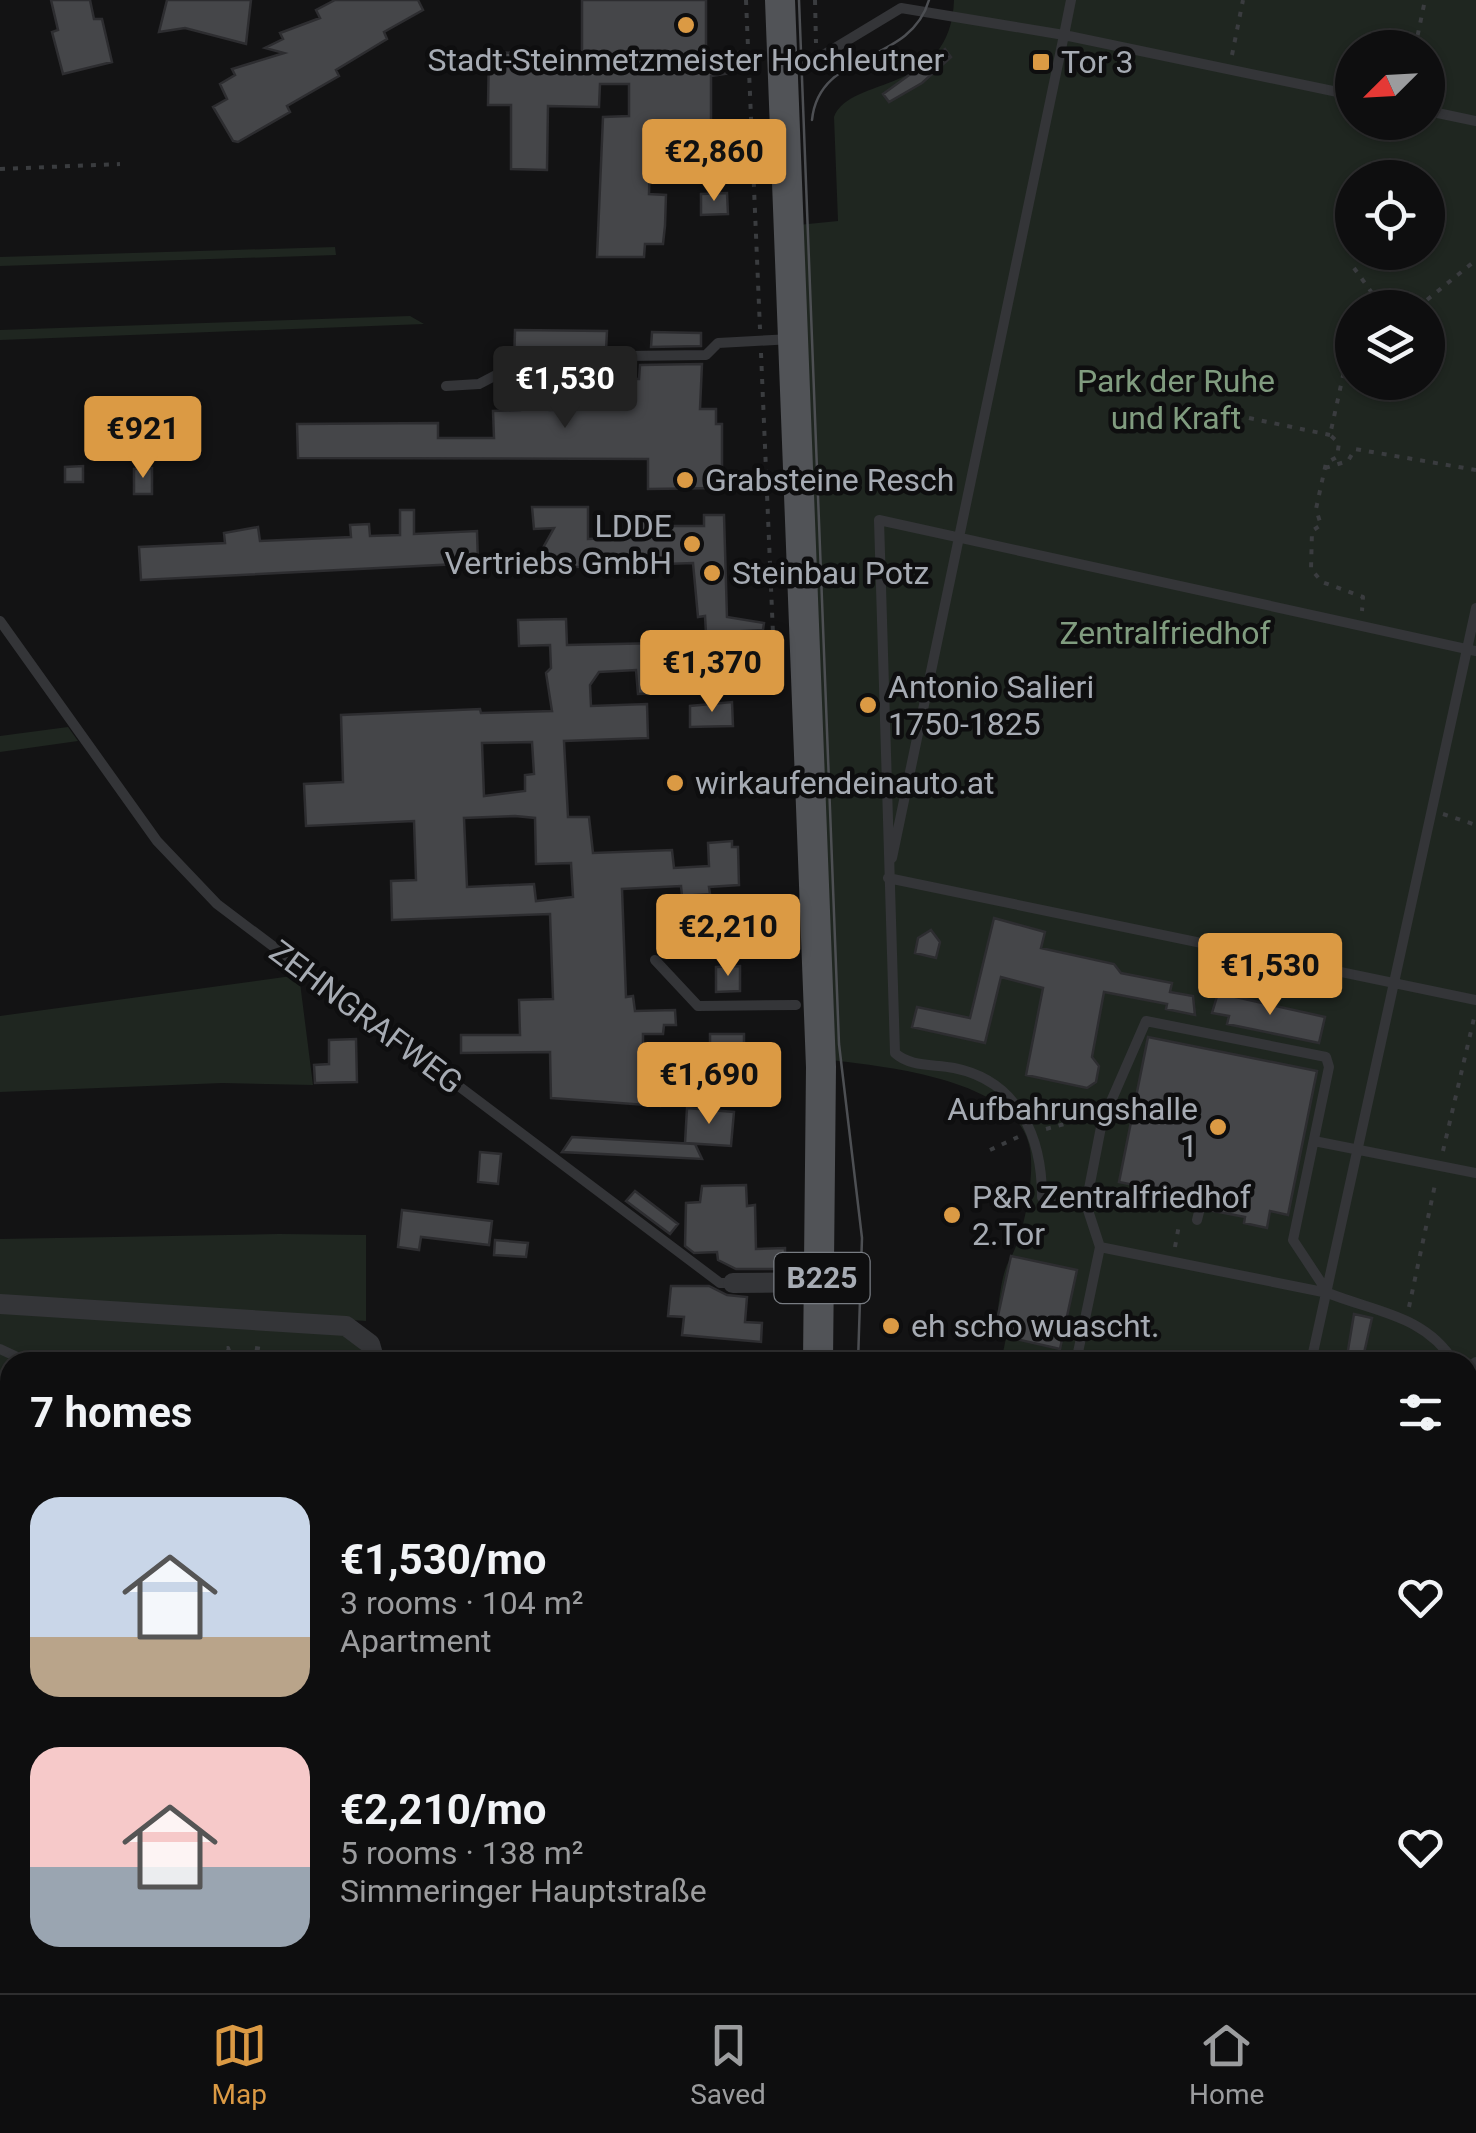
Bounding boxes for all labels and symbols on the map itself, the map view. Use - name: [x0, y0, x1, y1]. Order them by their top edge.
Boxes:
- marker: Stadt-Steinmetzmeister Hochleutner: [675, 14, 697, 36]
- north arrow: [1335, 30, 1445, 140]
- place label: Stadt-Steinmetzmeister Hochleutner: [428, 41, 945, 79]
- place label: Tor 3: [1061, 43, 1134, 81]
- marker: Tor 3: [1030, 51, 1052, 73]
- pin: €2,860: [633, 119, 795, 204]
- pin: €1,530: [484, 346, 646, 431]
- park label: Park der Ruhe und Kraft: [1077, 362, 1275, 437]
- pin: €921: [84, 396, 202, 481]
- place label: Grabsteine Resch: [705, 461, 954, 499]
- marker: Grabsteine Resch: [674, 469, 696, 491]
- place label: LDDE Vertriebs GmbH: [445, 507, 672, 582]
- marker: LDDE Vertriebs GmbH: [681, 533, 703, 555]
- place label: Steinbau Potz: [732, 554, 929, 592]
- marker: Steinbau Potz: [701, 562, 723, 584]
- park label: Zentralfriedhof: [1059, 614, 1271, 652]
- pin: €1,370: [631, 630, 793, 715]
- place label: Antonio Salieri 1750-1825: [888, 668, 1094, 743]
- marker: Antonio Salieri 1750-1825: [857, 694, 879, 716]
- place label: wirkaufendeinauto.at: [695, 764, 995, 802]
- marker: wirkaufendeinauto.at: [664, 772, 686, 794]
- pin: €2,210: [647, 894, 809, 979]
- street label: ZEHNGRAFWEG: [262, 932, 470, 1102]
- pin: €1,530: [1189, 933, 1351, 1018]
- pin: €1,690: [628, 1042, 790, 1127]
- place label: Aufbahrungshalle 1: [947, 1090, 1198, 1165]
- marker: Aufbahrungshalle 1: [1207, 1116, 1229, 1138]
- place label: P&R Zentralfriedhof 2.Tor: [972, 1178, 1252, 1253]
- marker: P&R Zentralfriedhof 2.Tor: [941, 1204, 963, 1226]
- road number: B225: [774, 1253, 870, 1303]
- place label: eh scho wuascht.: [911, 1307, 1160, 1345]
- marker: eh scho wuascht.: [880, 1315, 902, 1337]

